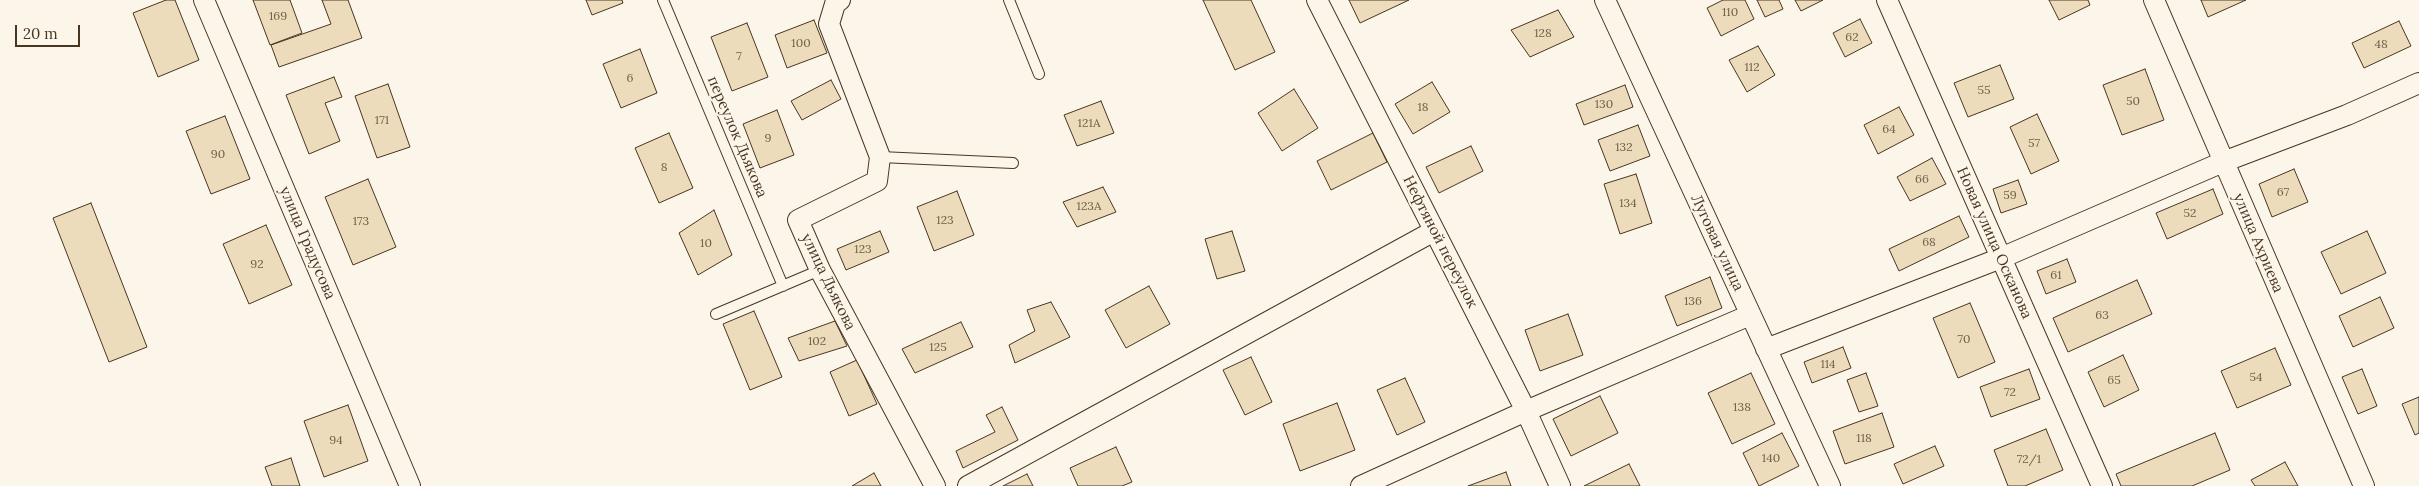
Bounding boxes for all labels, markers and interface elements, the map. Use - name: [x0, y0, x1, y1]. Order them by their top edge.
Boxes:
- house number: 110: [1722, 6, 1738, 20]
- house number: 169: [269, 10, 287, 24]
- scale bar: [18, 15, 82, 47]
- text: 20 m: [23, 24, 58, 43]
- house number: 128: [1534, 27, 1552, 41]
- house number: 62: [1845, 31, 1859, 45]
- house number: 100: [791, 37, 811, 51]
- house number: 48: [2374, 38, 2388, 52]
- house number: 7: [736, 50, 742, 64]
- house number: 112: [1744, 61, 1760, 75]
- house number: 6: [627, 72, 633, 86]
- street label: переулок Дьякова: [703, 73, 771, 201]
- house number: 55: [1977, 84, 1991, 98]
- house number: 50: [2126, 95, 2140, 109]
- house number: 130: [1595, 98, 1613, 112]
- house number: 18: [1417, 101, 1429, 115]
- house number: 171: [375, 114, 389, 128]
- house number: 121А: [1078, 117, 1100, 131]
- house number: 64: [1882, 123, 1896, 137]
- house number: 9: [765, 132, 771, 146]
- house number: 57: [2028, 137, 2040, 151]
- house number: 132: [1615, 141, 1633, 155]
- house number: 90: [211, 148, 225, 162]
- house number: 8: [661, 161, 667, 175]
- street label: Новая улица Осканова: [1952, 164, 2036, 322]
- street label: Нефтяной переулок: [1399, 173, 1481, 311]
- house number: 66: [1915, 173, 1929, 187]
- street label: улица Градусова: [275, 184, 339, 302]
- house number: 67: [2277, 186, 2289, 200]
- house number: 59: [2003, 189, 2017, 203]
- street label: улица Ахриева: [2229, 190, 2287, 296]
- street label: Луговая улица: [1687, 192, 1747, 294]
- house number: 134: [1619, 197, 1637, 211]
- house number: 123А: [1077, 200, 1101, 214]
- house number: 52: [2184, 207, 2196, 221]
- house number: 123: [936, 214, 954, 228]
- house number: 173: [353, 215, 369, 229]
- street label: улица Дьякова: [797, 231, 859, 333]
- house number: 68: [1922, 236, 1936, 250]
- house number: 10: [700, 237, 712, 251]
- house number: 123: [854, 243, 872, 257]
- house number: 92: [250, 258, 264, 272]
- house number: 61: [2050, 269, 2062, 283]
- house number: 136: [1684, 295, 1702, 309]
- house number: 63: [2095, 309, 2109, 323]
- house number: 70: [1958, 333, 1970, 347]
- house number: 102: [808, 335, 826, 349]
- house number: 125: [929, 341, 947, 355]
- house number: 114: [1820, 358, 1836, 372]
- house number: 54: [2249, 371, 2263, 385]
- house number: 65: [2107, 374, 2121, 388]
- house number: 72: [2004, 386, 2016, 400]
- house number: 138: [1733, 401, 1751, 415]
- house number: 118: [1856, 432, 1872, 446]
- house number: 94: [329, 434, 343, 448]
- house number: 140: [1762, 452, 1780, 466]
- house number: 72/1: [2017, 453, 2041, 467]

